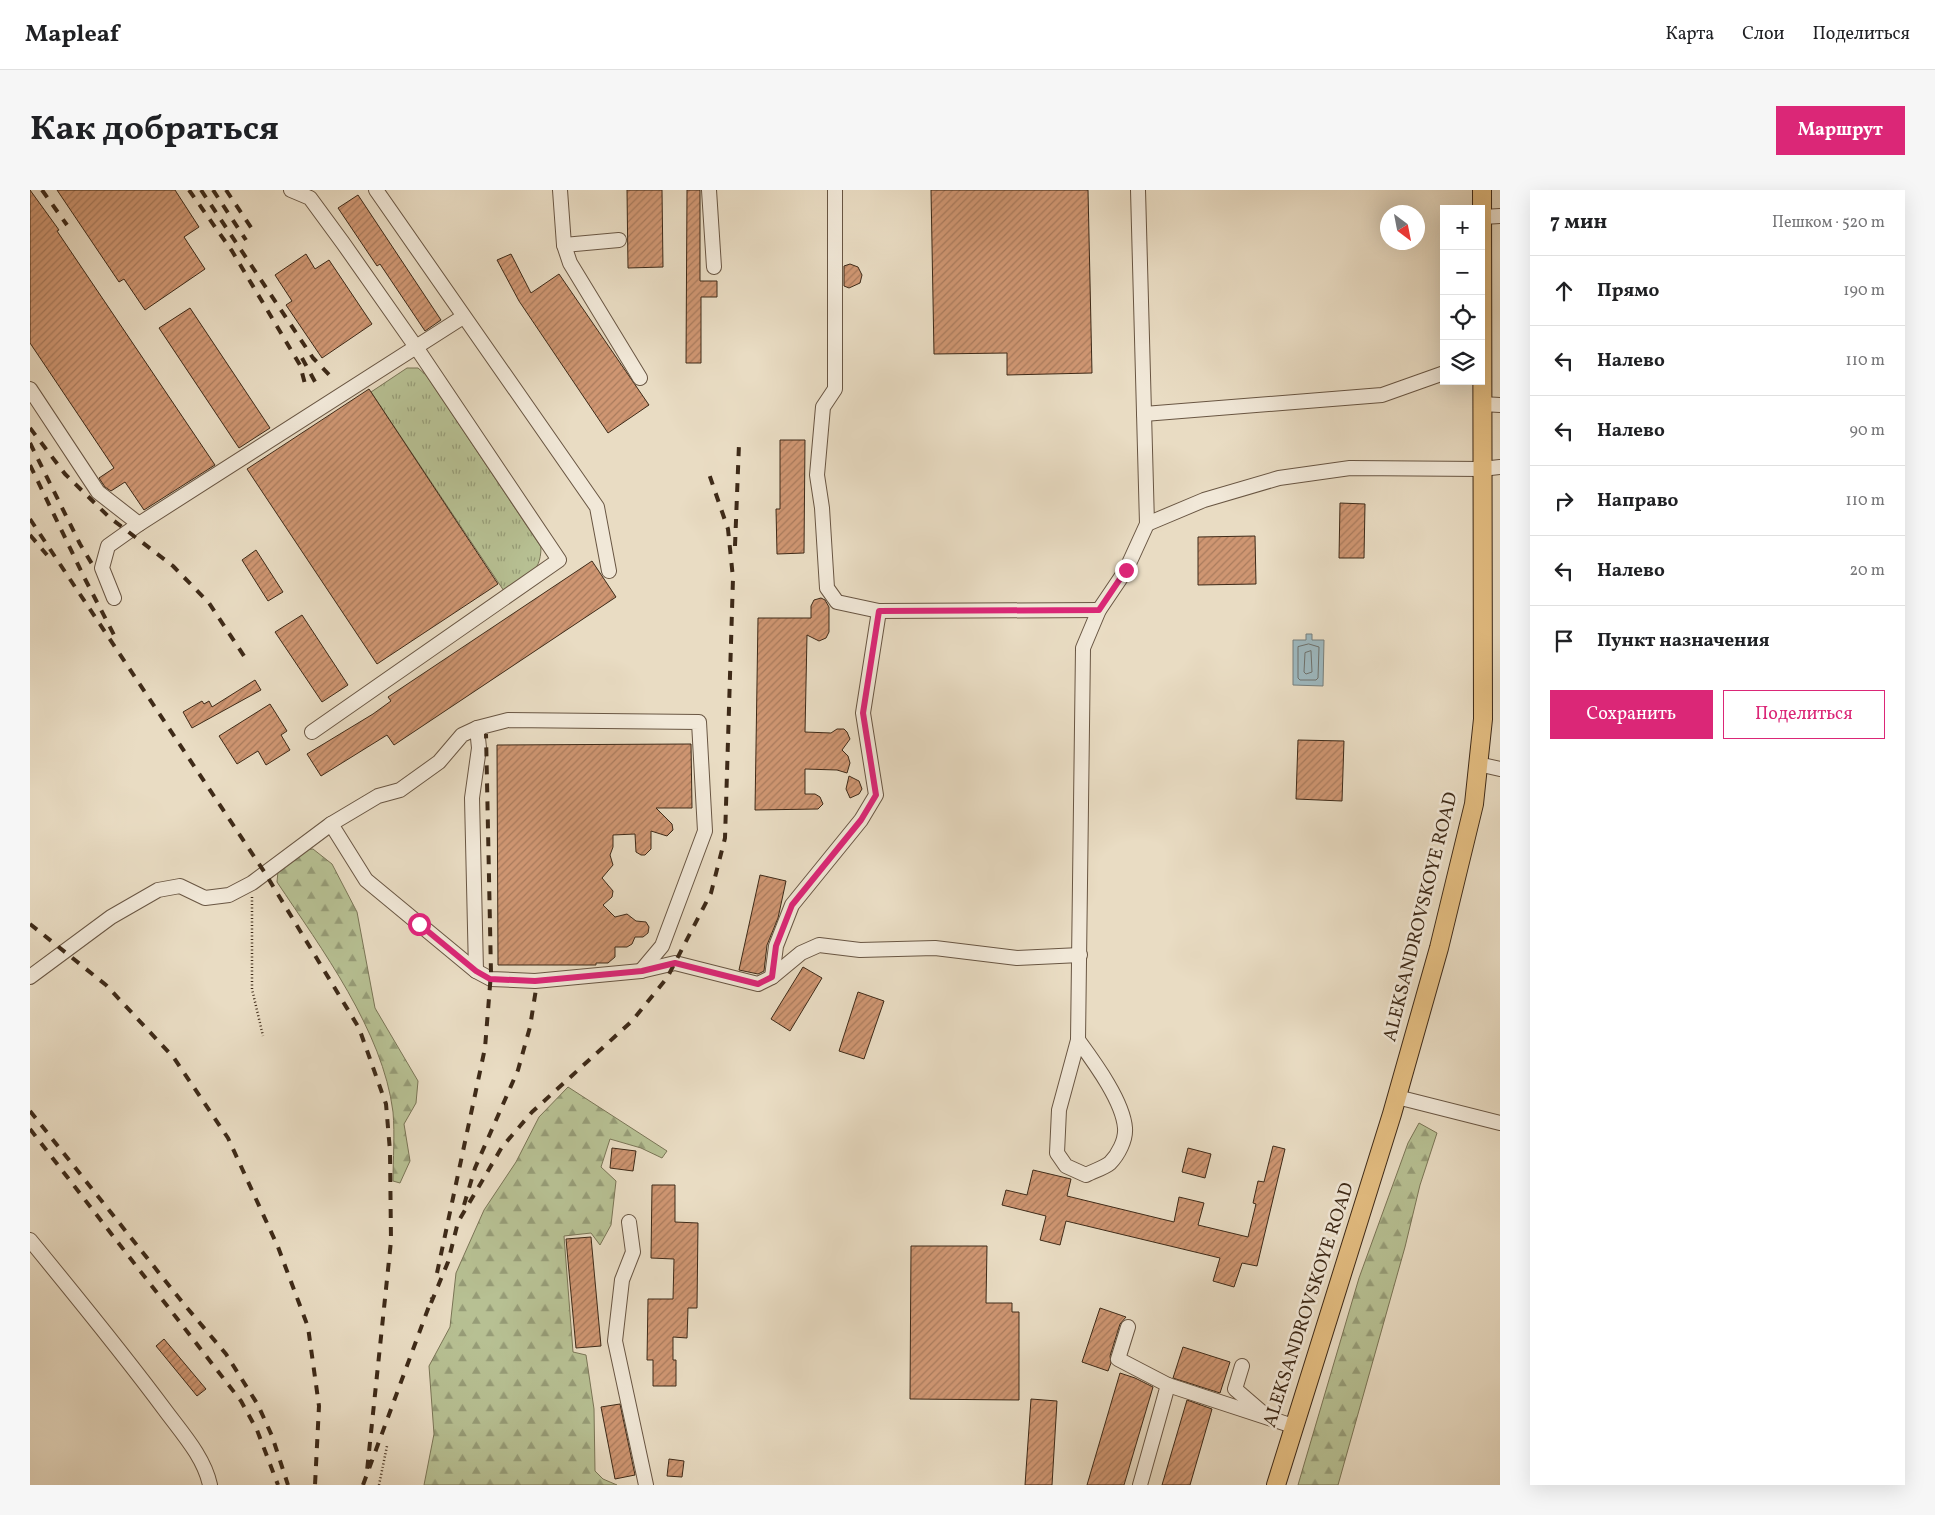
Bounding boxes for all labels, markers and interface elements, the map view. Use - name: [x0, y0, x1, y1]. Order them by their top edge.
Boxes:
- text: Mapleaf: [25, 18, 119, 52]
- text: Карта: [1666, 22, 1714, 47]
- text: Слои: [1742, 22, 1784, 47]
- text: Поделиться: [1812, 22, 1910, 47]
- text: Как добраться: [30, 106, 279, 154]
- button: Маршрут: [1776, 106, 1905, 155]
- north arrow: [1380, 205, 1425, 250]
- map controls: [1440, 205, 1485, 385]
- button: +: [1440, 205, 1485, 250]
- text: 7 мин: [1550, 208, 1607, 237]
- text: Пешком · 520 m: [1772, 212, 1885, 234]
- button: −: [1440, 250, 1485, 295]
- icon: ahead: [1550, 277, 1578, 305]
- text: Прямо: [1597, 278, 1659, 304]
- text: 190 m: [1843, 280, 1885, 302]
- button: locate: [1440, 295, 1485, 340]
- button: layers: [1440, 340, 1485, 385]
- icon: left: [1550, 347, 1578, 375]
- text: Налево: [1597, 348, 1665, 374]
- text: 110 m: [1846, 350, 1885, 372]
- icon: left: [1550, 417, 1578, 445]
- text: Налево: [1597, 418, 1665, 444]
- text: 90 m: [1849, 420, 1885, 442]
- icon: right: [1550, 487, 1578, 515]
- text: Направо: [1597, 488, 1679, 514]
- text: 110 m: [1846, 490, 1885, 512]
- icon: left: [1550, 557, 1578, 585]
- text: Налево: [1597, 558, 1665, 584]
- route end: [1115, 559, 1138, 582]
- text: 20 m: [1850, 560, 1885, 582]
- icon: arrive: [1550, 627, 1578, 655]
- text: Пункт назначения: [1597, 628, 1770, 654]
- button: Сохранить: [1550, 690, 1713, 739]
- button: Поделиться: [1723, 690, 1885, 739]
- street label: ALEKSANDROVSKOYE ROAD: [1377, 789, 1465, 1044]
- route start: [408, 913, 431, 936]
- street label: ALEKSANDROVSKOYE ROAD: [1257, 1179, 1361, 1431]

